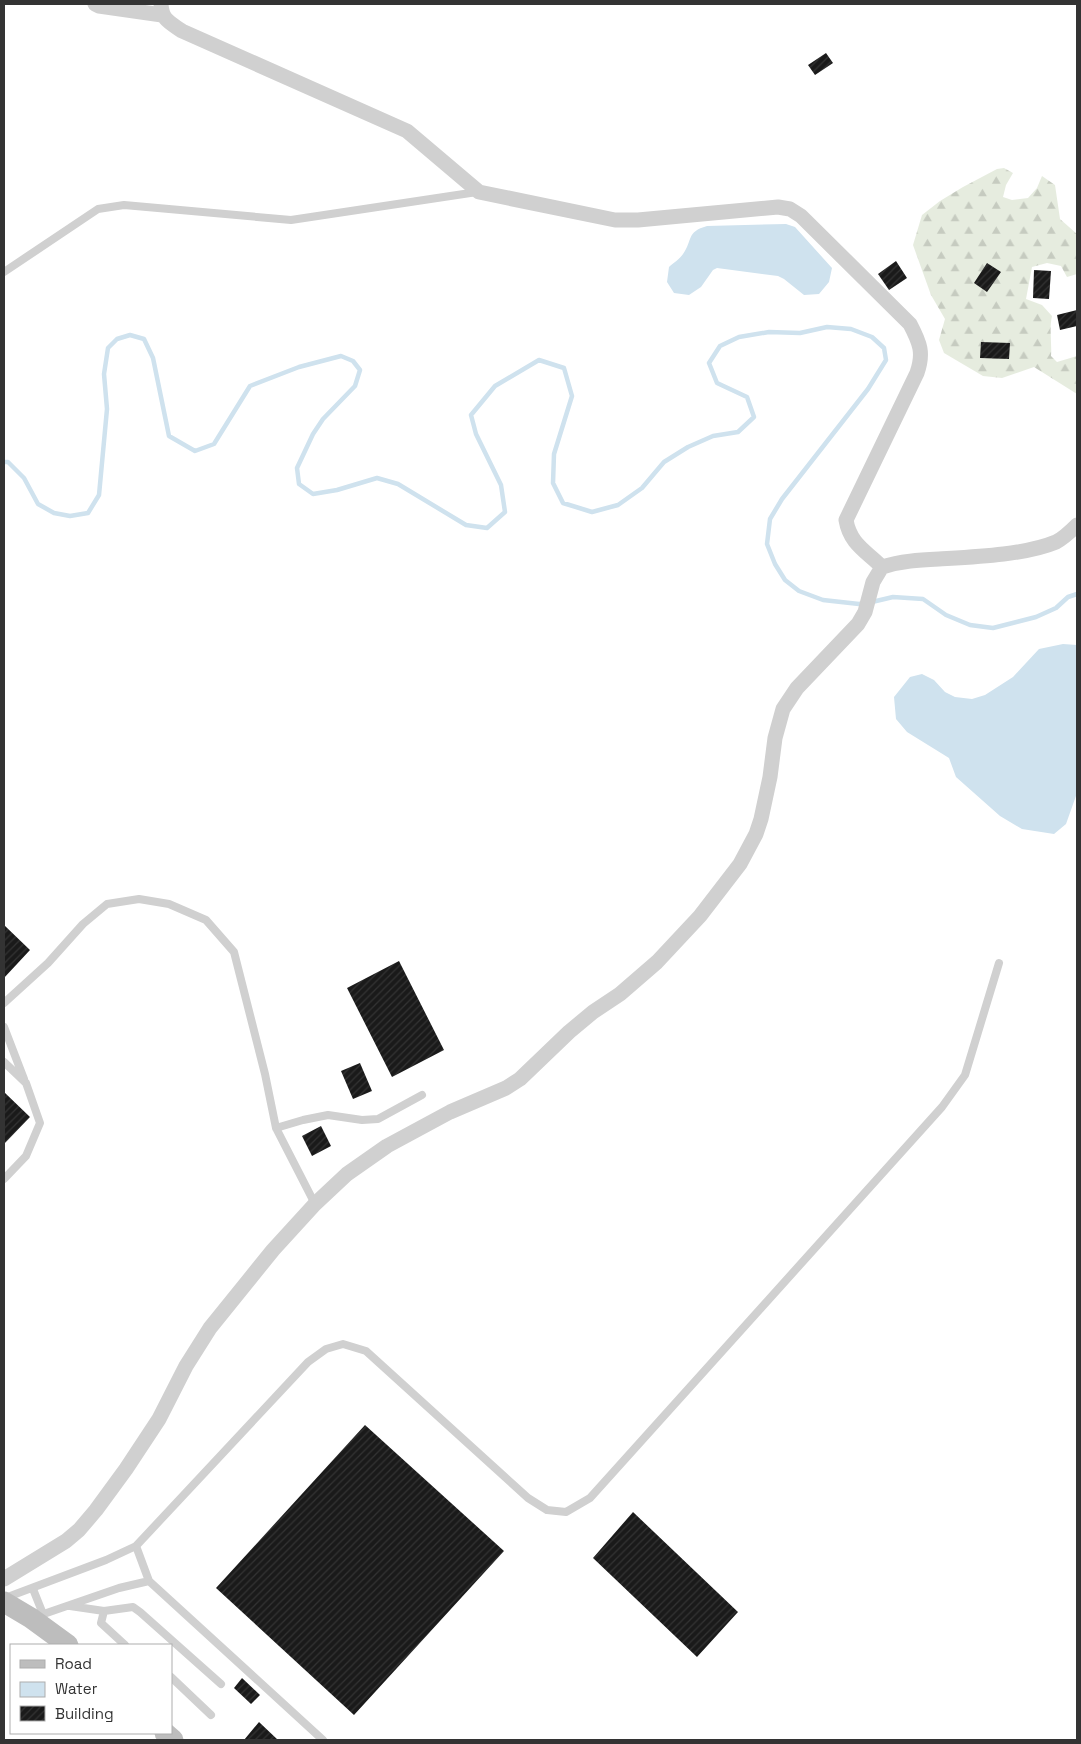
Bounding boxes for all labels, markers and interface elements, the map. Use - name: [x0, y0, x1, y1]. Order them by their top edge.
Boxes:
- legend: [10, 1644, 172, 1734]
- text: Road: [55, 1654, 92, 1673]
- text: Water: [55, 1679, 98, 1698]
- text: Building: [55, 1704, 114, 1723]

